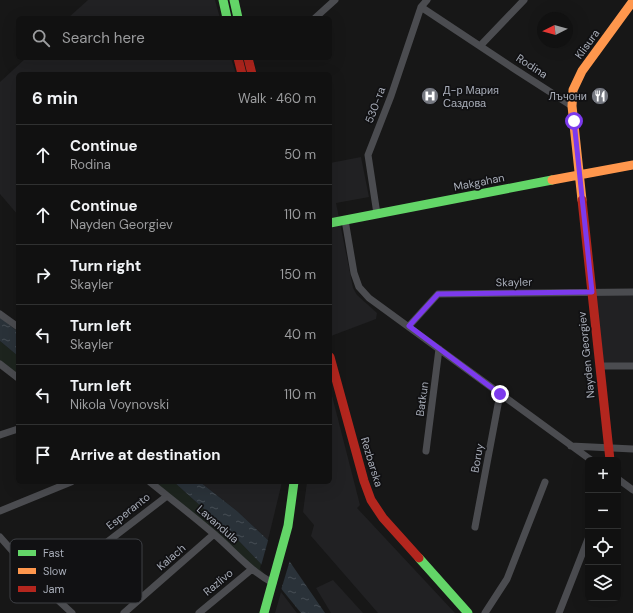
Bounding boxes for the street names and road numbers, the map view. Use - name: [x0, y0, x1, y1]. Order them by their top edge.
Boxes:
- street label: Klisura: [572, 26, 602, 62]
- street label: Rodina: [514, 51, 550, 81]
- street label: 530-та: [362, 84, 389, 125]
- street label: Makgahan: [452, 170, 506, 194]
- street label: Skayler: [496, 275, 532, 289]
- street label: Nayden Georgiev: [574, 311, 598, 399]
- street label: Batkun: [413, 381, 431, 417]
- street label: Rezbarska: [358, 435, 386, 489]
- street label: Boruy: [468, 442, 486, 474]
- street label: Esperanto: [103, 490, 153, 532]
- street label: Lavandula: [194, 502, 242, 546]
- street label: Kalach: [154, 541, 188, 573]
- street label: Razlivo: [200, 566, 236, 598]

